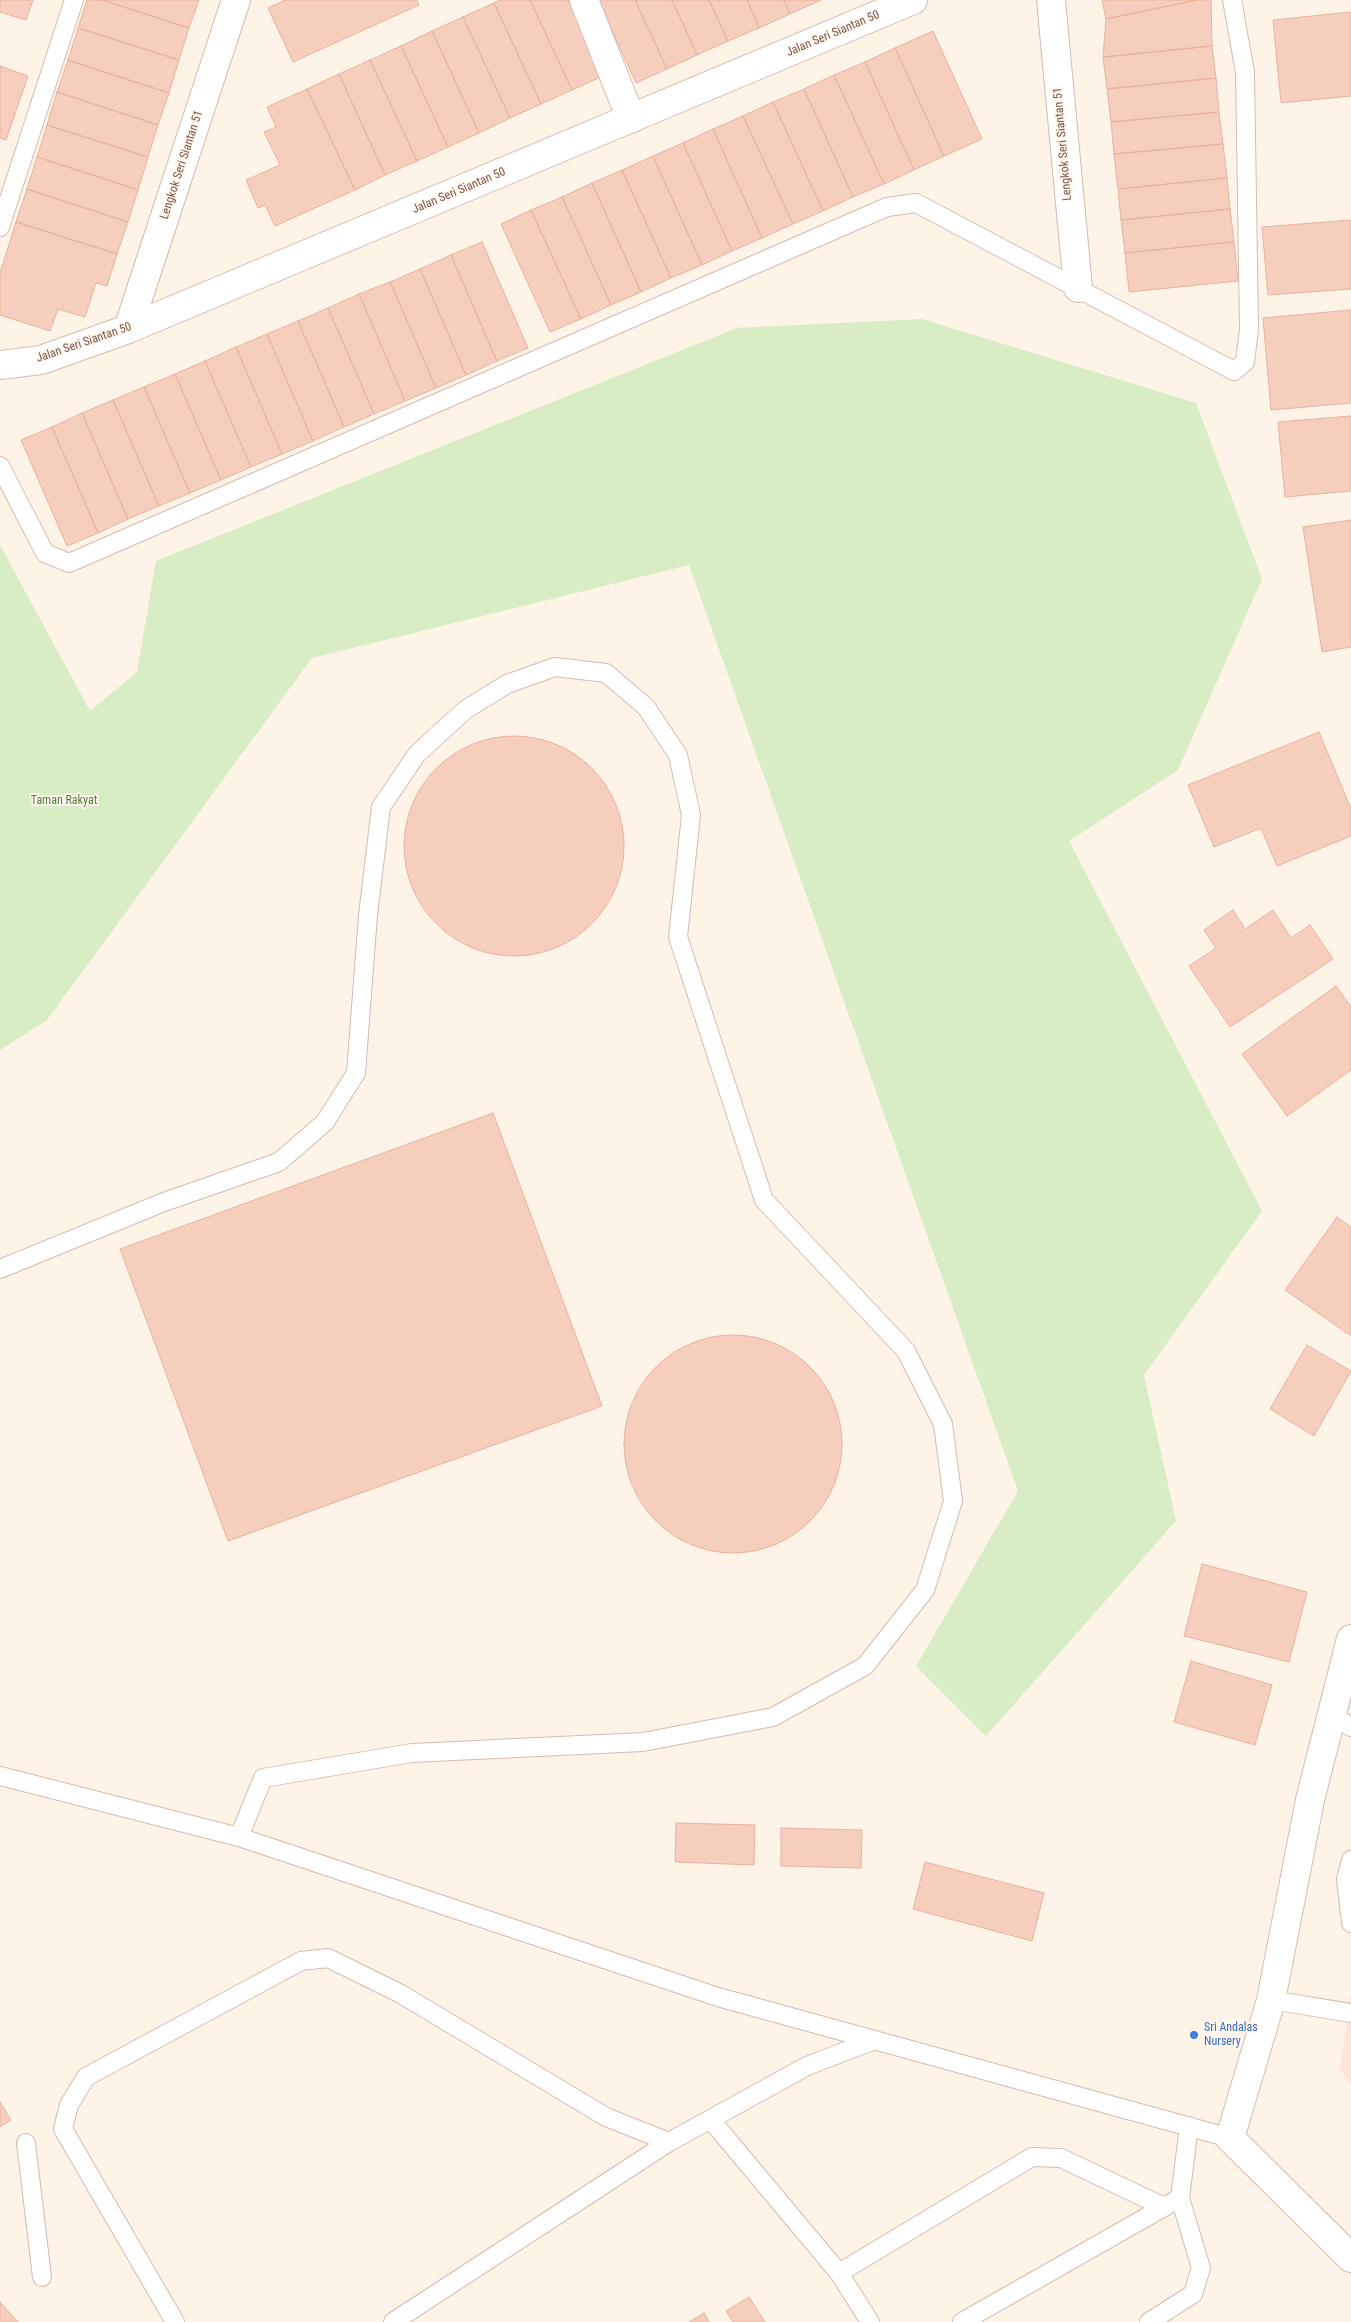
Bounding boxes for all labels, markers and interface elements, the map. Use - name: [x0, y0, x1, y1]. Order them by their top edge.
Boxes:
- street label: Jalan Seri Siantan 50: [784, 8, 882, 60]
- street label: Lengkok Seri Siantan 51: [1051, 87, 1075, 201]
- street label: Lengkok Seri Siantan 51: [158, 109, 206, 221]
- street label: Jalan Seri Siantan 50: [410, 165, 508, 217]
- street label: Jalan Seri Siantan 50: [34, 320, 134, 366]
- park label: Taman Rakyat: [31, 794, 97, 808]
- place label: Sri Andalas Nursery: [1204, 2021, 1258, 2049]
- marker: Sri Andalas Nursery: [1188, 2029, 1200, 2041]

